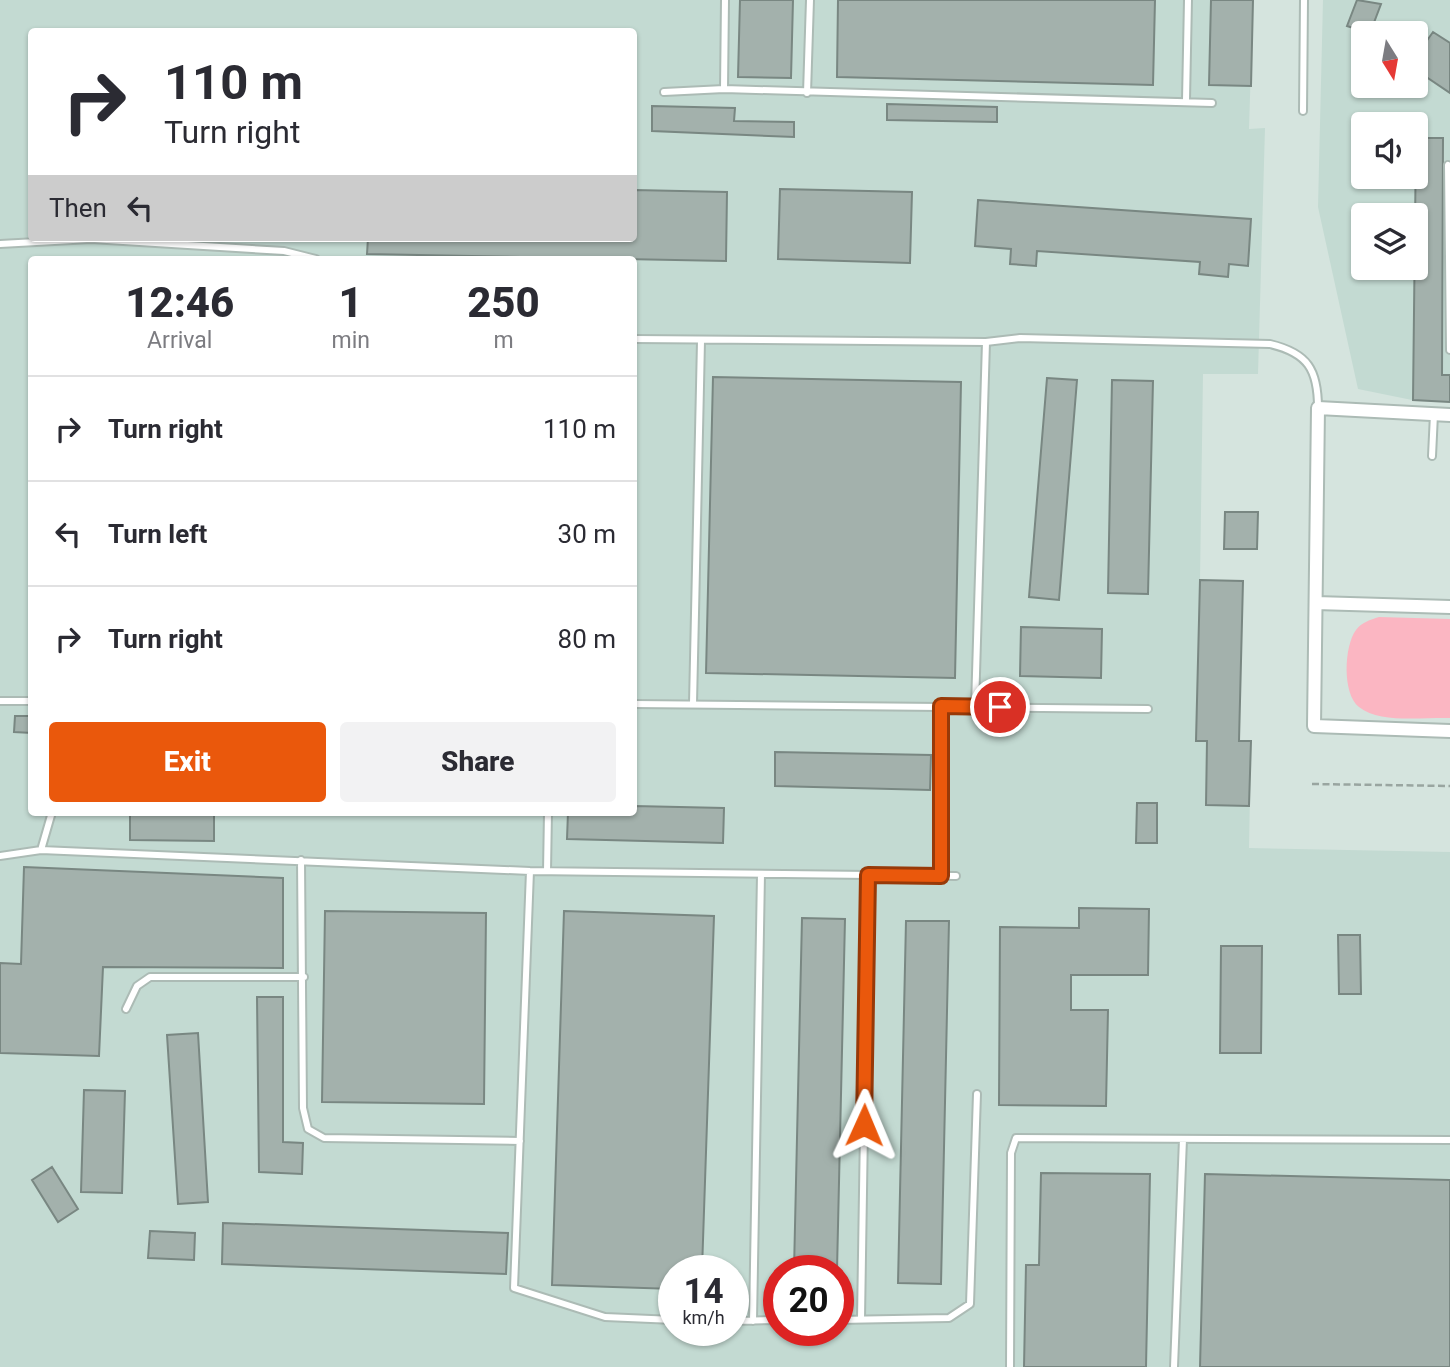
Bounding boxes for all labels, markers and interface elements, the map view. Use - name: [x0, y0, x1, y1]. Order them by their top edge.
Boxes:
- north arrow: [1351, 21, 1428, 98]
- map controls: [1351, 21, 1428, 280]
- text: 110 m: [164, 54, 303, 111]
- icon: right: [49, 56, 140, 147]
- button: sound: [1351, 112, 1428, 189]
- text: Turn right: [164, 113, 300, 151]
- icon: left: [121, 189, 159, 227]
- text: Then: [49, 193, 107, 223]
- button: layers: [1351, 203, 1428, 280]
- text: 12:46: [125, 278, 234, 327]
- text: 1: [339, 278, 363, 327]
- text: 250: [467, 278, 540, 327]
- text: Arrival: [147, 327, 212, 354]
- text: min: [331, 327, 370, 354]
- text: m: [493, 327, 514, 354]
- icon: right: [49, 410, 87, 448]
- text: Turn right: [108, 414, 223, 444]
- text: 110 m: [543, 414, 616, 444]
- icon: left: [49, 515, 87, 553]
- text: Turn left: [108, 519, 207, 549]
- text: 30 m: [558, 519, 616, 549]
- icon: right: [49, 620, 87, 658]
- text: Turn right: [108, 624, 223, 654]
- text: 80 m: [558, 624, 616, 654]
- pin: [970, 677, 1030, 737]
- icon: arrive: [981, 688, 1019, 726]
- button: Exit: [49, 722, 326, 802]
- button: Share: [340, 722, 616, 802]
- position arrow: [827, 1088, 901, 1162]
- speed limit sign: 20: [763, 1255, 854, 1346]
- text: 14: [683, 1271, 724, 1312]
- text: km/h: [682, 1307, 725, 1328]

